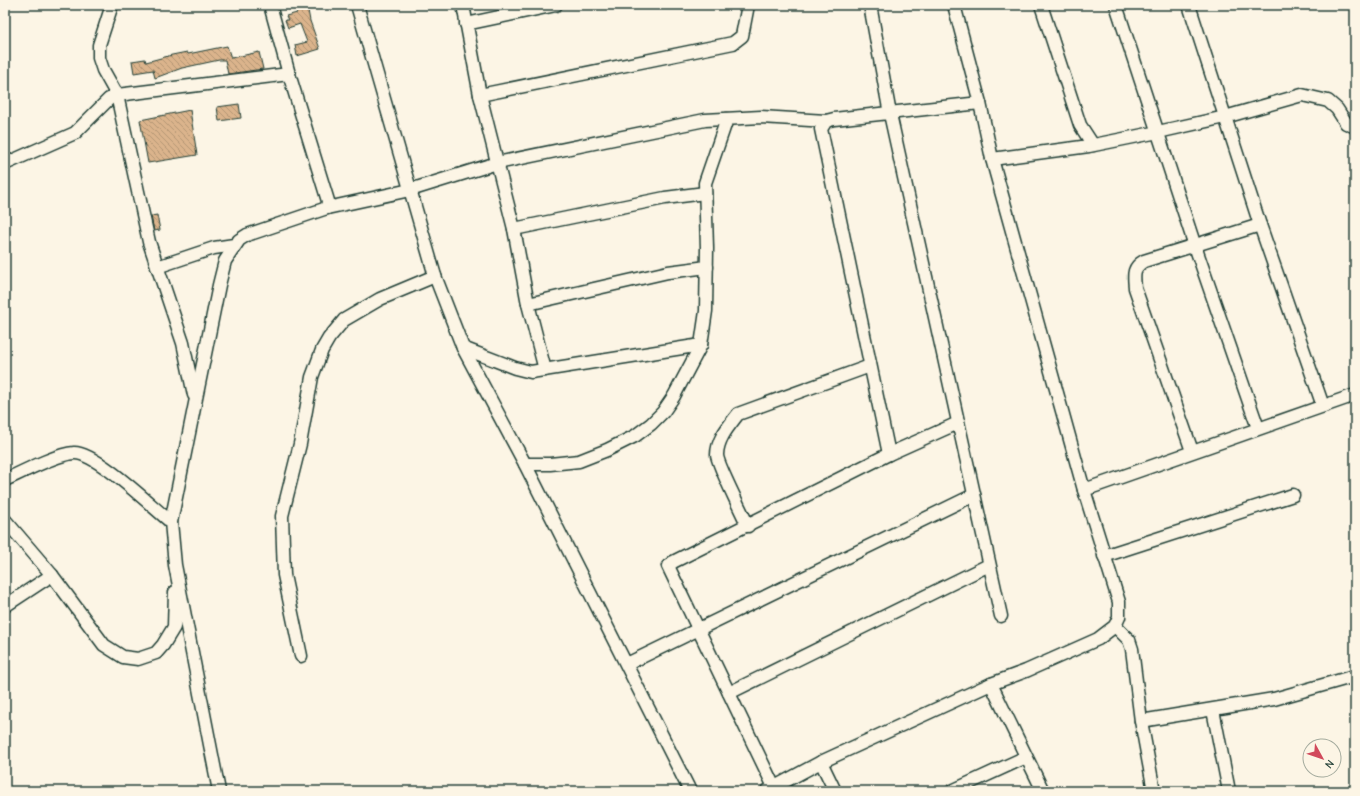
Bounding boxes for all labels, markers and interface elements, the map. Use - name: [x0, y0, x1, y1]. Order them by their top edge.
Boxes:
- north arrow: [1302, 738, 1342, 778]
- text: N: [1322, 757, 1337, 771]

